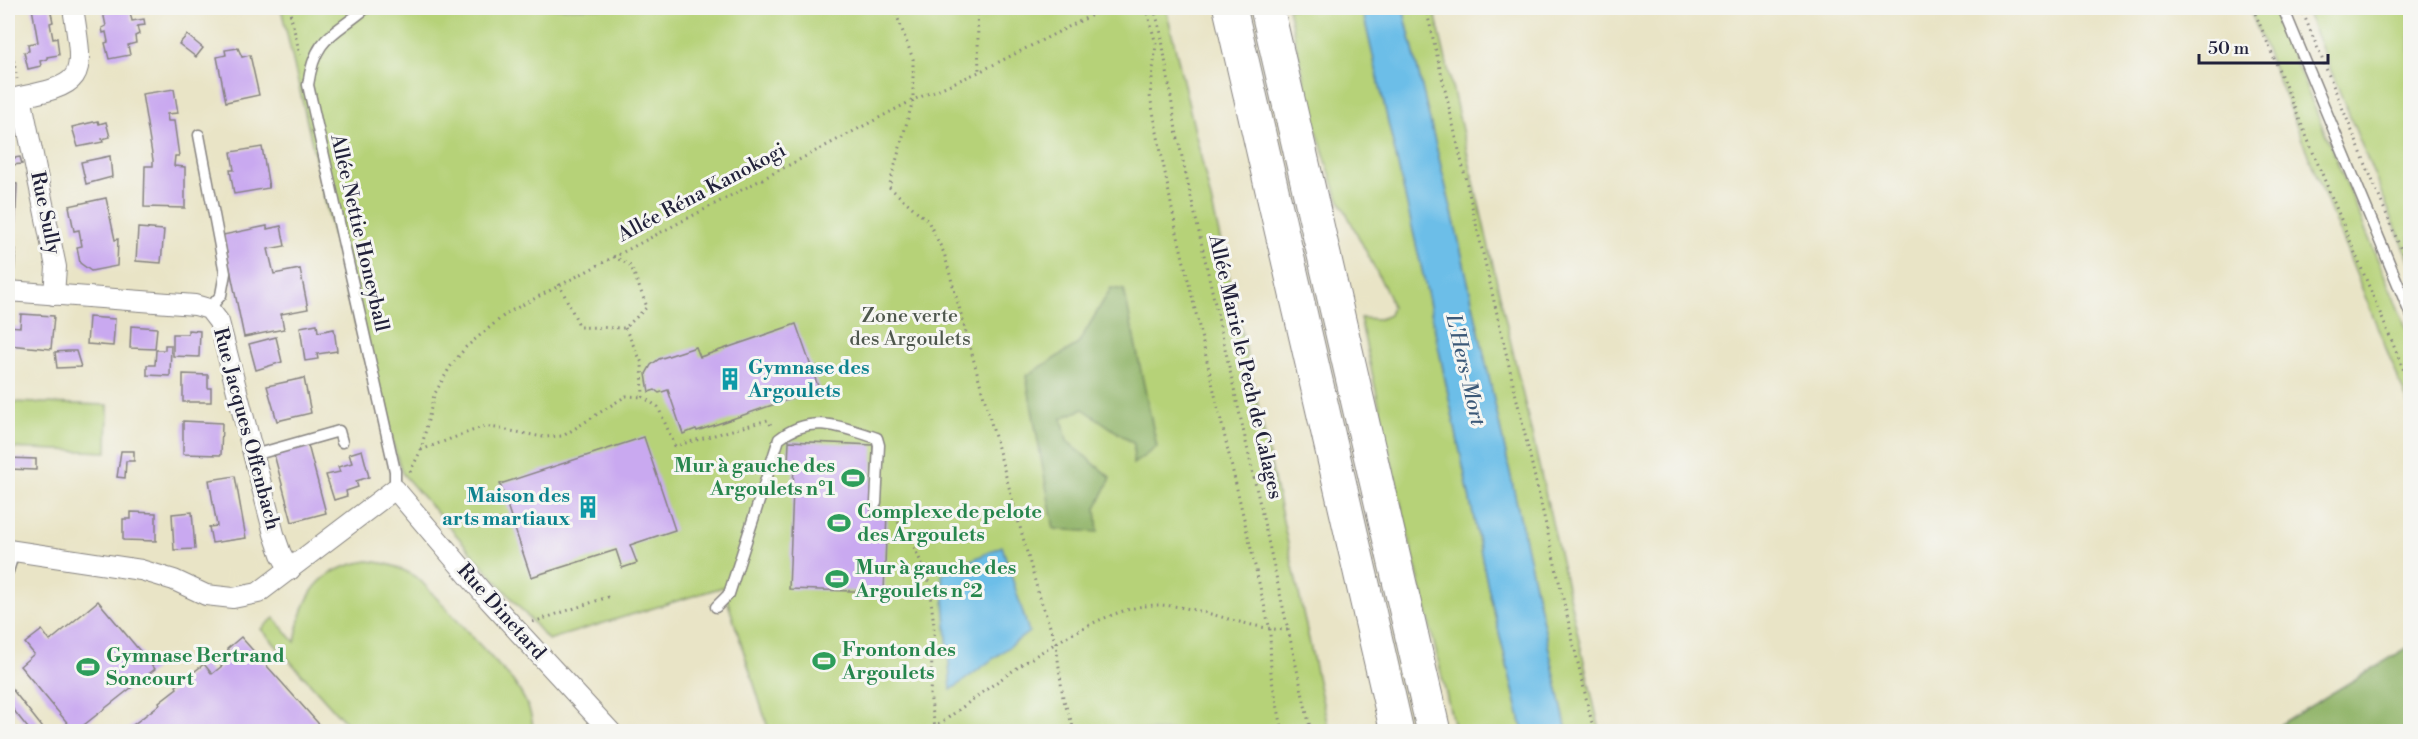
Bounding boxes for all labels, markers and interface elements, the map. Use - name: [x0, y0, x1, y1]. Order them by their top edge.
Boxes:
- scale bar: [2199, 27, 2328, 65]
- text: 50 m: [2208, 37, 2250, 60]
- street label: Allée Nettie Honeyball: [324, 131, 394, 334]
- street label: Allée Réna Kanokogi: [613, 138, 791, 248]
- street label: Rue Sully: [24, 169, 66, 257]
- street label: Allée Marie le Pech de Calages: [1202, 231, 1288, 502]
- park label: Zone verte des Argoulets: [849, 304, 971, 352]
- water label: L'Hers-Mort: [1439, 311, 1491, 429]
- street label: Rue Jacques Offenbach: [207, 325, 285, 533]
- place label: Gymnase des Argoulets: [747, 356, 870, 404]
- building icon: Gymnase des Argoulets: [717, 366, 743, 392]
- place label: Mur à gauche des Argoulets n°1: [674, 454, 835, 502]
- sports icon: Mur à gauche des Argoulets n°1: [840, 465, 866, 491]
- place label: Maison des arts martiaux: [442, 484, 570, 532]
- building icon: Maison des arts martiaux: [575, 494, 601, 520]
- place label: Complexe de pelote des Argoulets: [857, 500, 1042, 548]
- sports icon: Complexe de pelote des Argoulets: [826, 510, 852, 536]
- place label: Mur à gauche des Argoulets n°2: [854, 556, 1016, 604]
- street label: Rue Dinetard: [451, 559, 551, 666]
- sports icon: Mur à gauche des Argoulets n°2: [824, 566, 850, 592]
- place label: Fronton des Argoulets: [841, 638, 956, 686]
- place label: Gymnase Bertrand Soncourt: [106, 644, 285, 692]
- sports icon: Fronton des Argoulets: [811, 648, 837, 674]
- sports icon: Gymnase Bertrand Soncourt: [75, 654, 101, 680]

